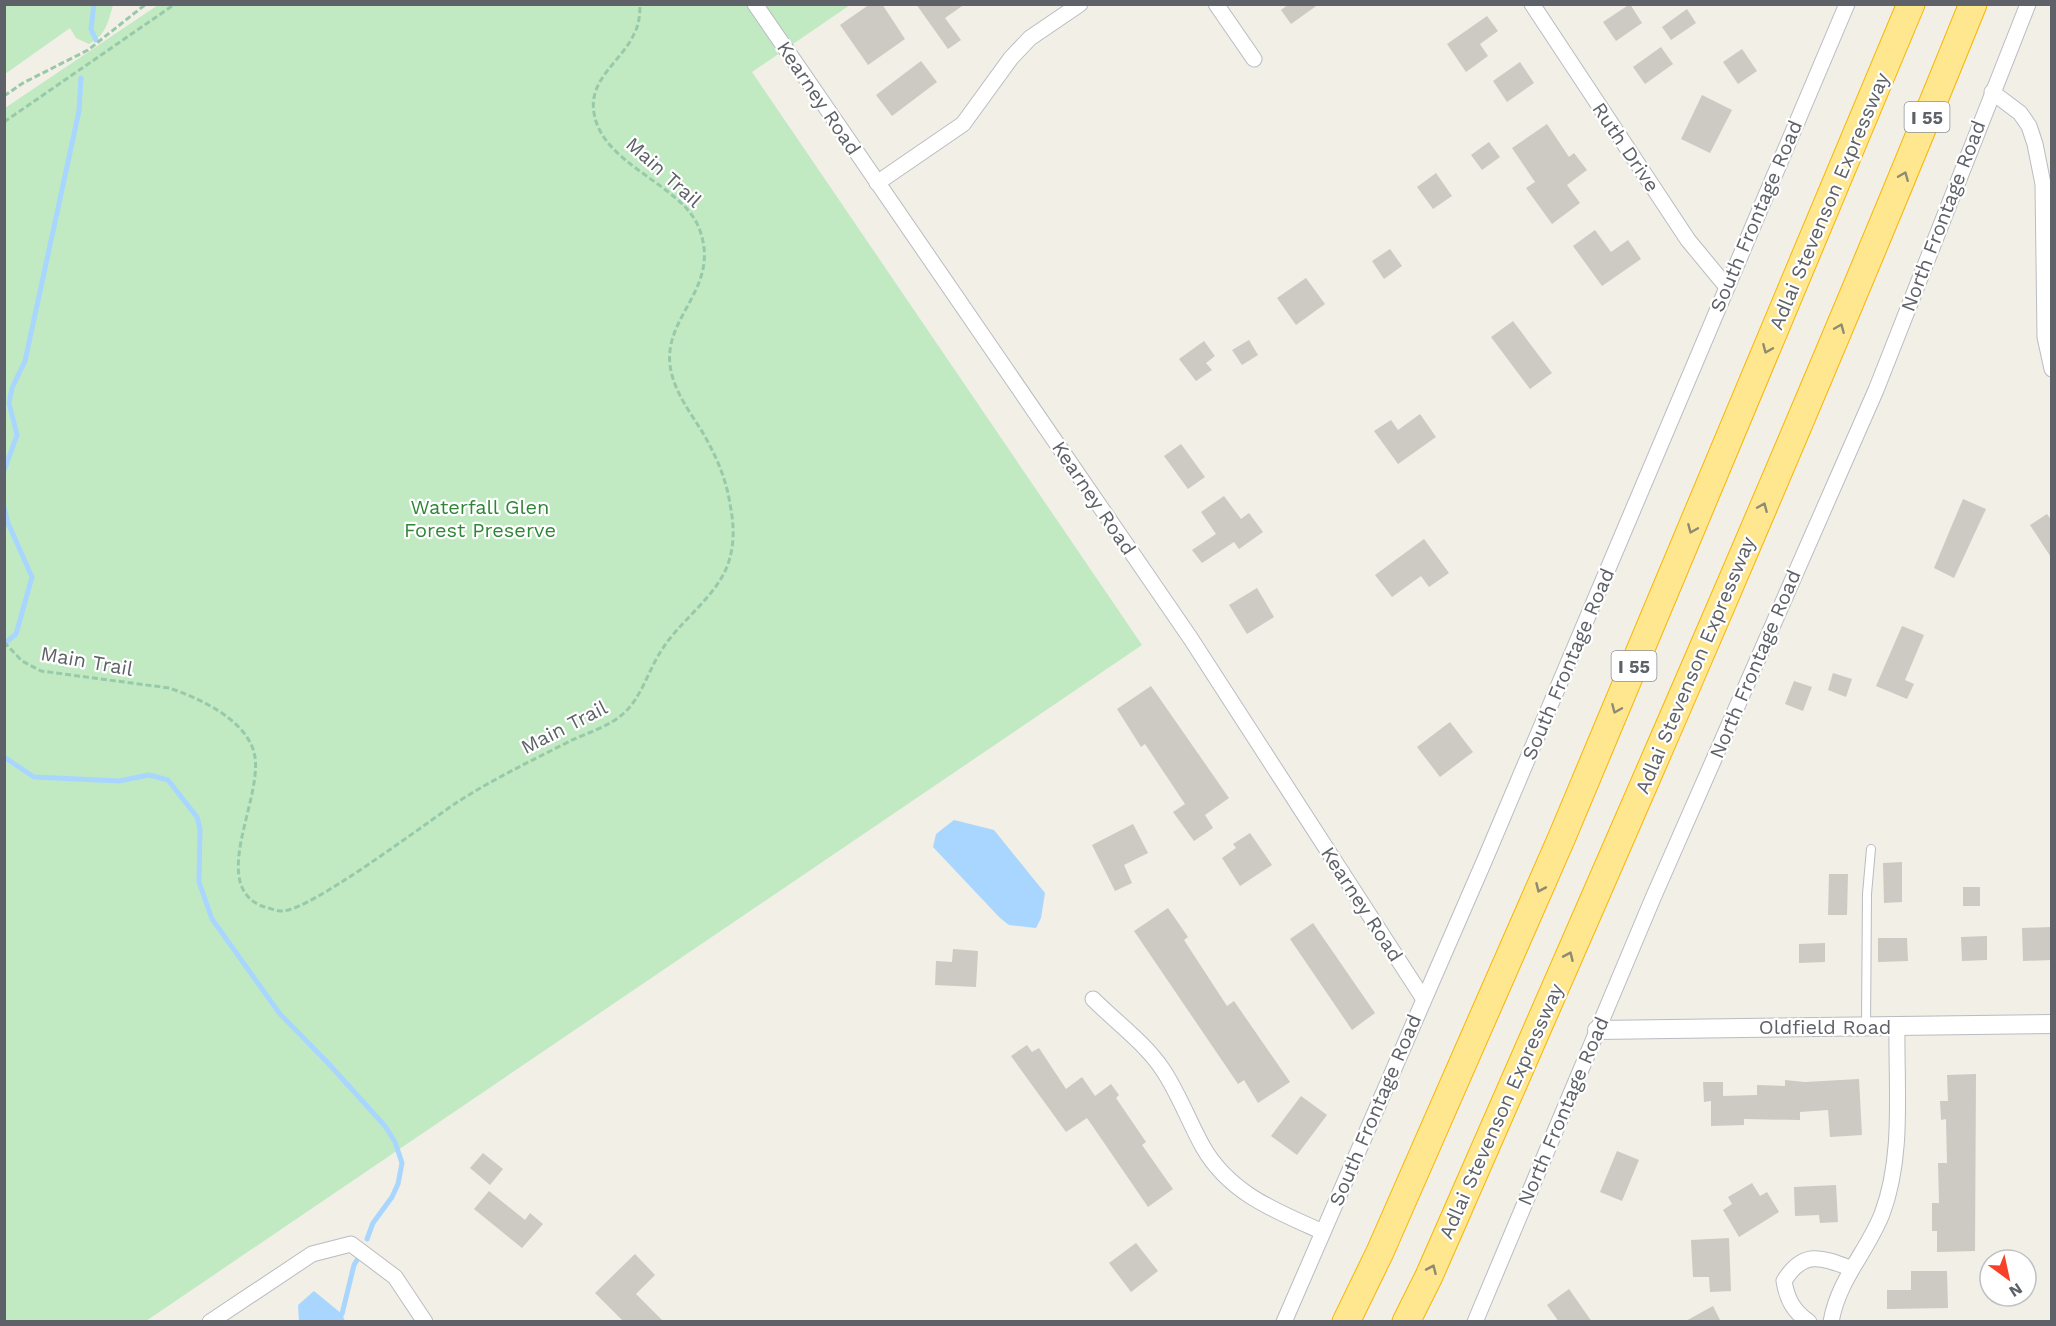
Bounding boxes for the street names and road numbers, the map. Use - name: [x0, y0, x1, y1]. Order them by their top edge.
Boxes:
- street label: Kearney Road: [772, 36, 866, 160]
- street label: Adlai Stevenson Expressway: [1764, 68, 1894, 333]
- street label: Ruth Drive: [1587, 98, 1665, 196]
- road number: I 55: [1904, 102, 1950, 132]
- street label: South Frontage Road: [1705, 117, 1807, 315]
- street label: North Frontage Road: [1895, 117, 1991, 315]
- street label: Main Trail: [621, 132, 707, 212]
- street label: Kearney Road: [1047, 436, 1141, 560]
- street label: Adlai Stevenson Expressway: [1630, 532, 1760, 797]
- street label: South Frontage Road: [1517, 565, 1619, 763]
- street label: North Frontage Road: [1704, 566, 1806, 762]
- street label: Main Trail: [39, 641, 135, 681]
- road number: I 55: [1612, 651, 1656, 681]
- street label: Main Trail: [517, 695, 611, 759]
- street label: Kearney Road: [1316, 842, 1408, 966]
- street label: Adlai Stevenson Expressway: [1434, 979, 1569, 1242]
- street label: South Frontage Road: [1324, 1011, 1426, 1209]
- street label: North Frontage Road: [1512, 1013, 1614, 1209]
- street label: Oldfield Road: [1759, 1015, 1891, 1039]

